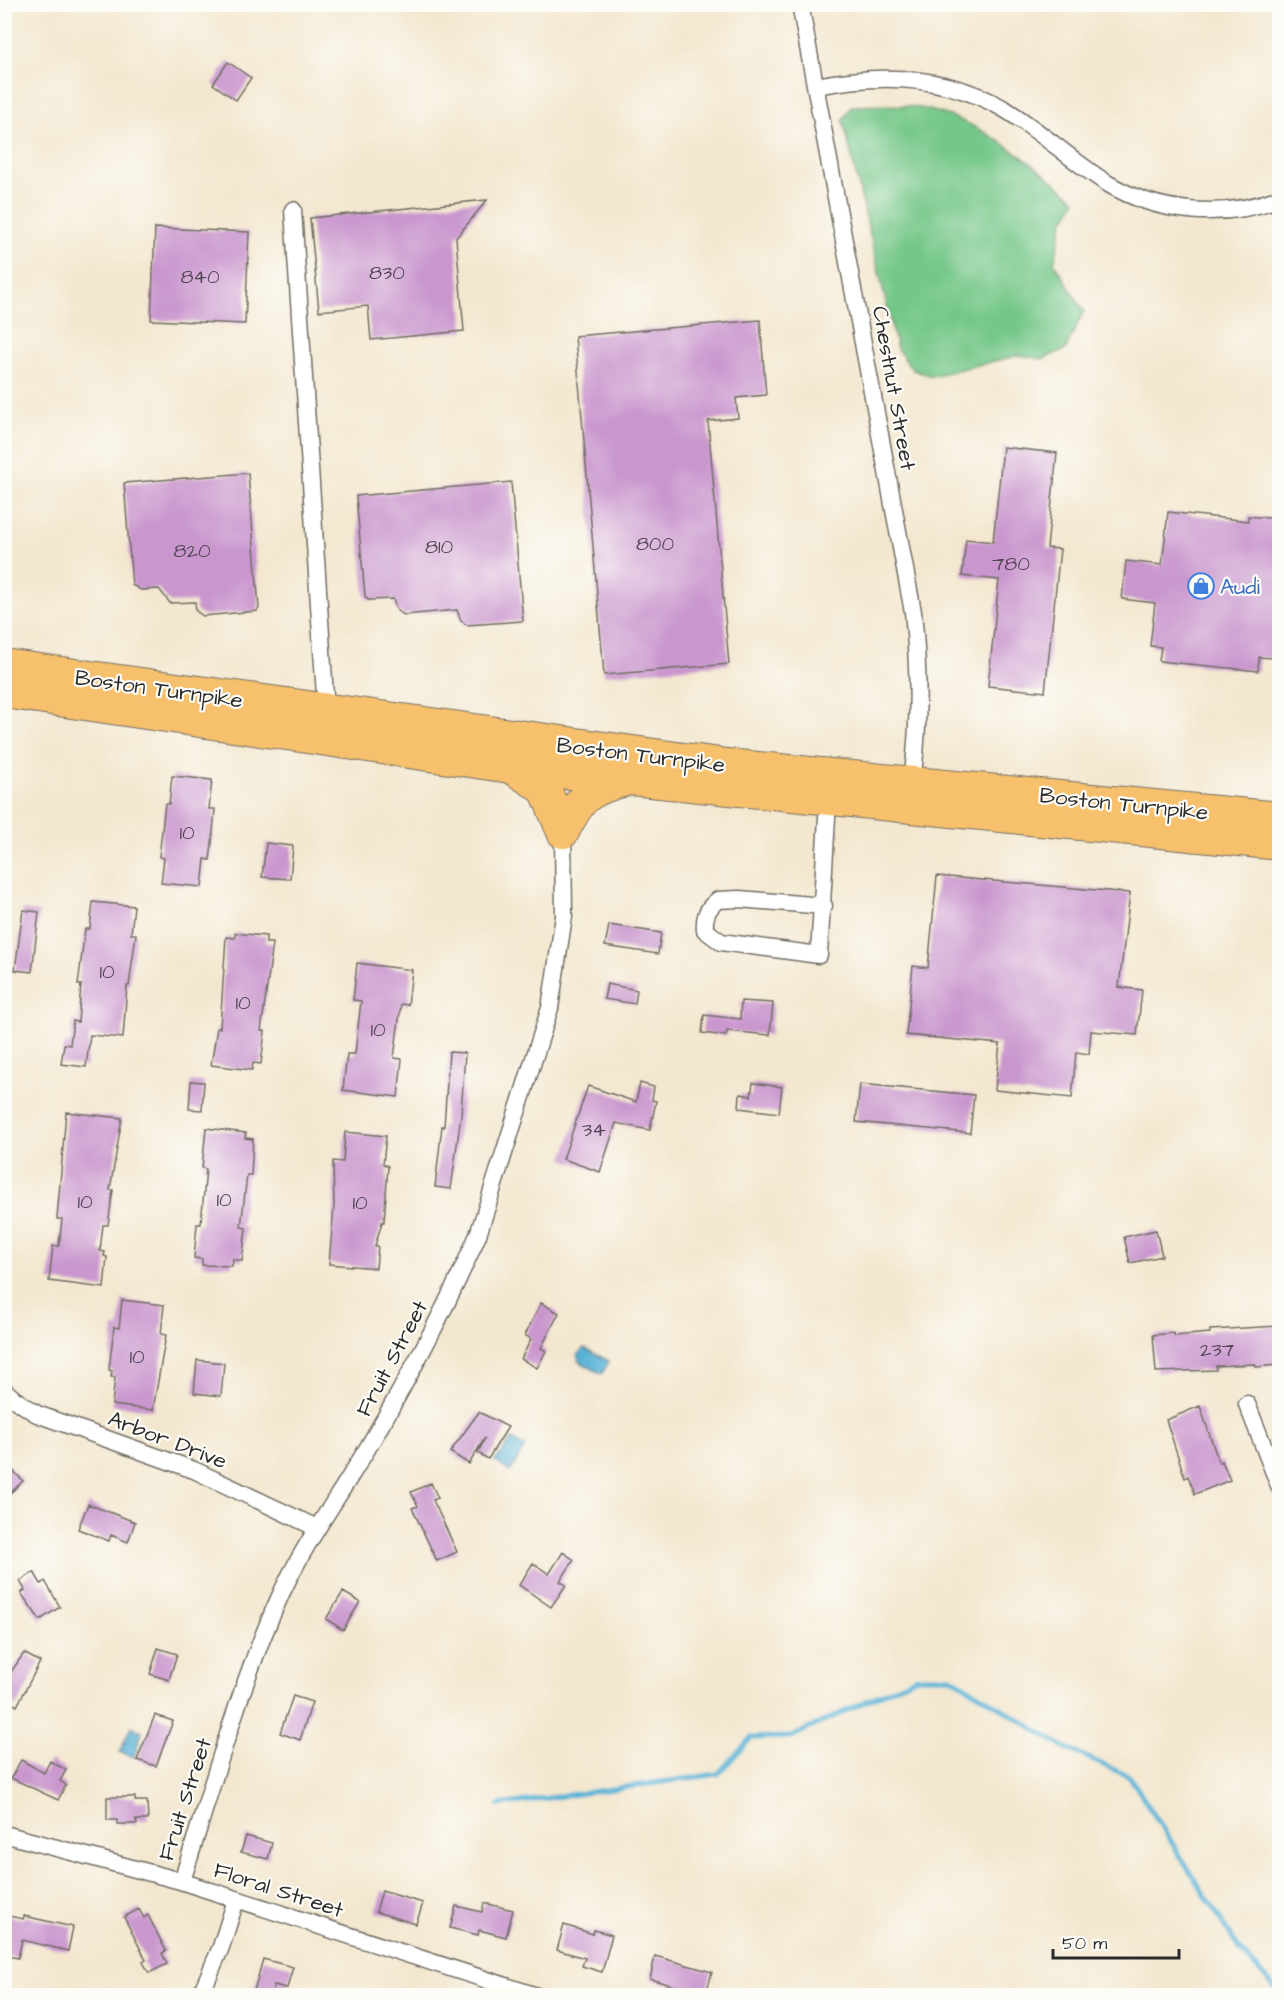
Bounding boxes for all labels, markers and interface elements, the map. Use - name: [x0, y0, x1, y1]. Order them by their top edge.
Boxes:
- house number: 830: [369, 259, 405, 287]
- house number: 840: [180, 263, 220, 291]
- street label: Chestnut Street: [864, 304, 923, 473]
- house number: 800: [636, 530, 674, 558]
- house number: 810: [425, 533, 453, 561]
- house number: 820: [173, 537, 211, 565]
- house number: 780: [992, 550, 1030, 578]
- shop icon: Audi: [1186, 571, 1216, 601]
- place label: Audi: [1220, 572, 1260, 603]
- street label: Boston Turnpike: [73, 662, 245, 717]
- street label: Boston Turnpike: [555, 730, 727, 781]
- street label: Boston Turnpike: [1038, 780, 1210, 829]
- house number: 10: [179, 819, 195, 847]
- house number: 10: [99, 958, 115, 986]
- house number: 10: [235, 989, 251, 1017]
- house number: 10: [370, 1016, 386, 1044]
- house number: 34: [582, 1116, 606, 1144]
- house number: 10: [216, 1186, 232, 1214]
- house number: 10: [77, 1188, 93, 1216]
- house number: 10: [352, 1189, 368, 1217]
- street label: Fruit Street: [349, 1295, 436, 1422]
- house number: 237: [1200, 1336, 1234, 1364]
- house number: 10: [129, 1343, 145, 1371]
- street label: Arbor Drive: [104, 1404, 231, 1477]
- street label: Fruit Street: [151, 1734, 220, 1865]
- street label: Floral Street: [210, 1855, 347, 1926]
- scale bar: [1053, 1922, 1179, 1960]
- text: 50 m: [1062, 1931, 1107, 1956]

